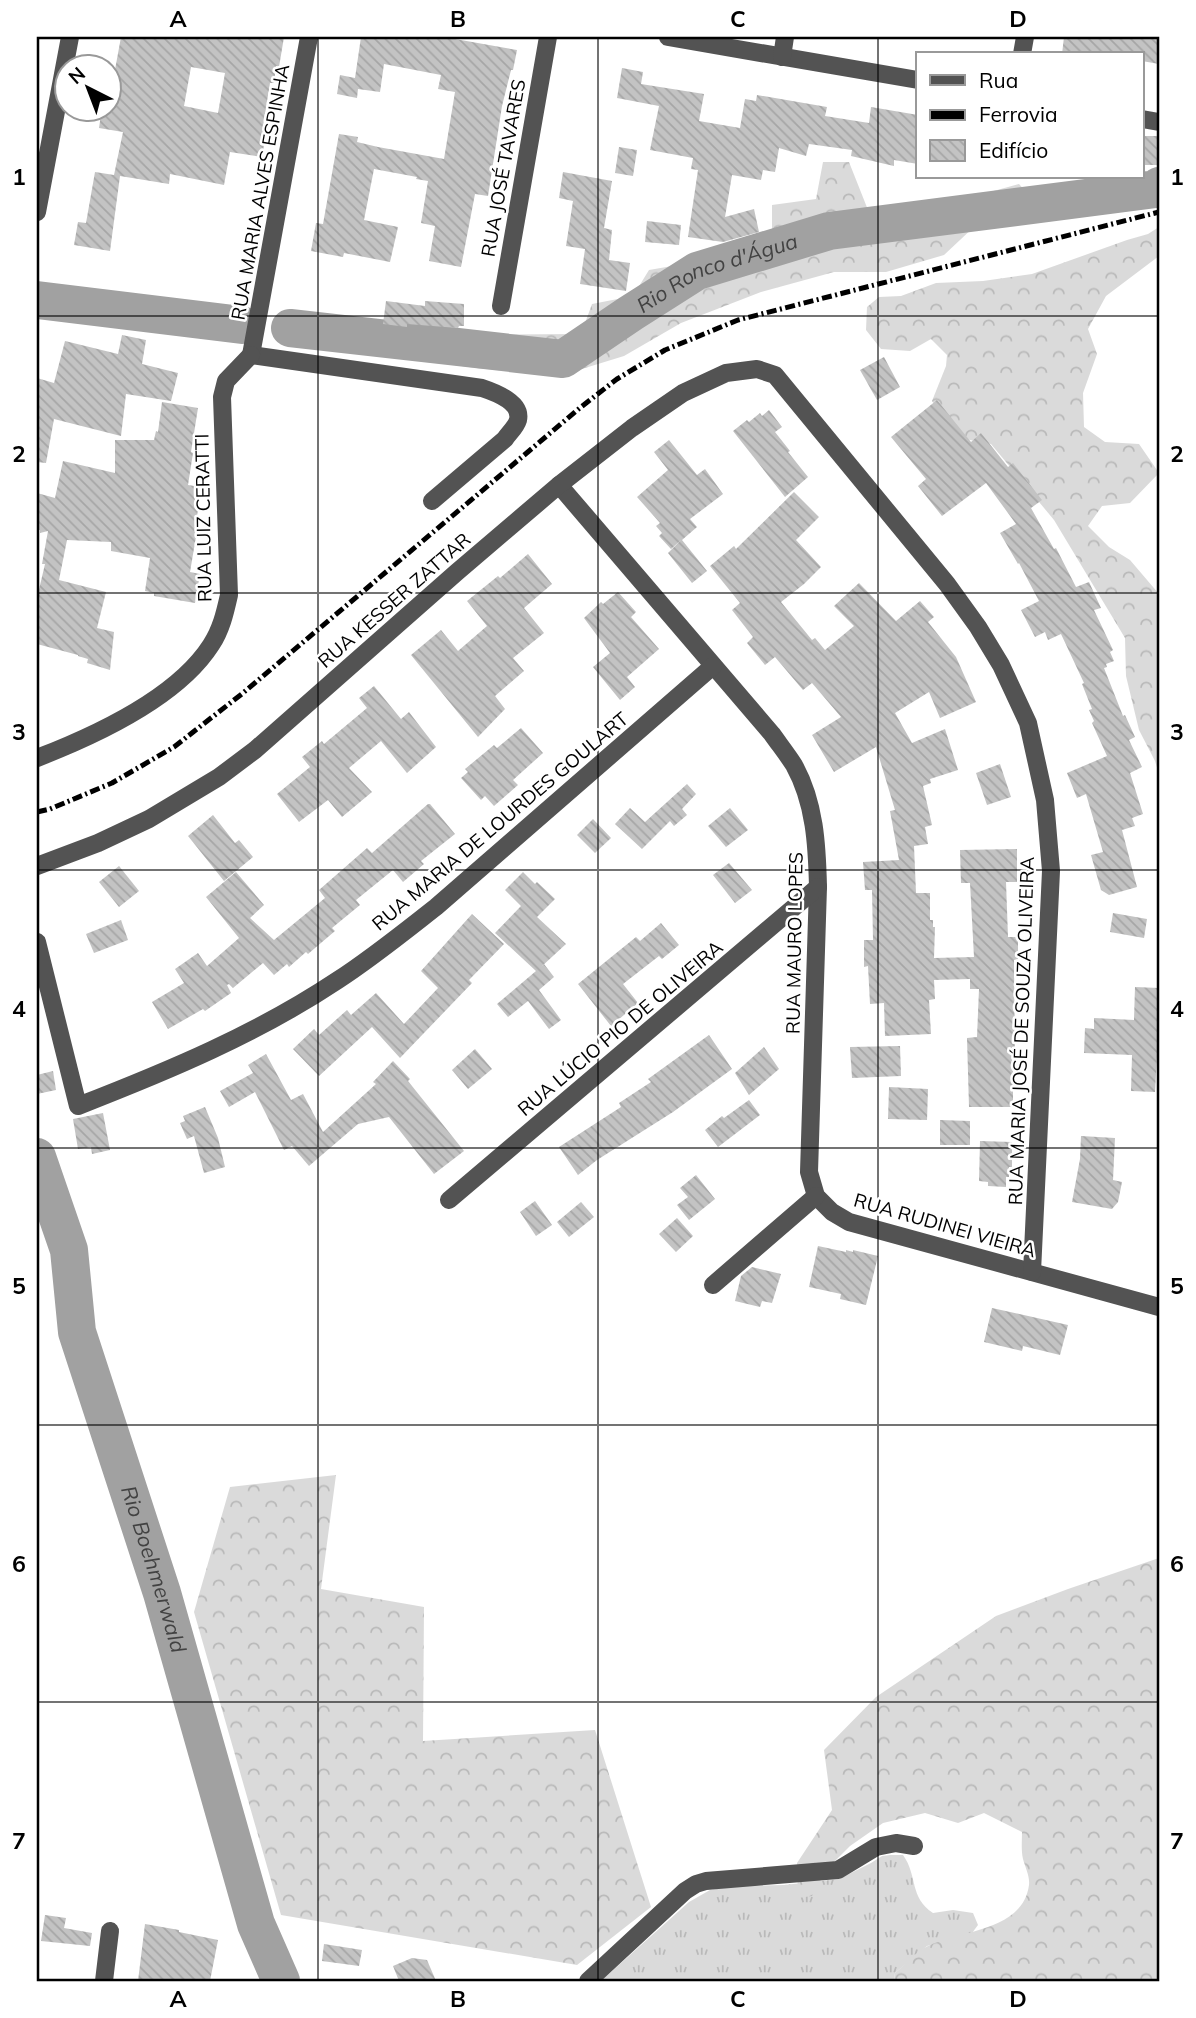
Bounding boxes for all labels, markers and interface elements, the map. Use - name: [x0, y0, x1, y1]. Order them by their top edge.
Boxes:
- text: A: [169, 4, 187, 33]
- text: B: [450, 4, 466, 33]
- text: C: [730, 4, 746, 33]
- text: D: [1009, 4, 1027, 33]
- north arrow: [52, 52, 122, 122]
- legend: [916, 52, 1144, 178]
- text: N: [63, 62, 90, 89]
- street label: RUA MARIA ALVES ESPINHA: [226, 62, 294, 322]
- text: Rua: [979, 67, 1018, 93]
- street label: RUA JOSÉ TAVARES: [476, 77, 530, 259]
- text: Ferrovia: [979, 101, 1058, 127]
- text: Edifício: [979, 137, 1048, 163]
- text: 1: [12, 162, 26, 191]
- text: 1: [1170, 162, 1184, 191]
- water label: Rio Ronco d'Água: [631, 227, 801, 318]
- street label: RUA LUIZ CERATTI: [190, 434, 216, 602]
- text: 2: [12, 439, 26, 468]
- text: 2: [1170, 439, 1184, 468]
- street label: RUA KESSER ZATTAR: [313, 527, 475, 673]
- street label: RUA MARIA DE LOURDES GOULART: [367, 706, 633, 935]
- text: 3: [12, 717, 26, 746]
- text: 3: [1170, 717, 1184, 746]
- street label: RUA MAURO LOPES: [780, 852, 808, 1034]
- street label: RUA MARIA JOSÉ DE SOUZA OLIVEIRA: [1003, 856, 1039, 1206]
- street label: RUA LÚCIO PIO DE OLIVEIRA: [512, 935, 728, 1121]
- text: 4: [12, 994, 26, 1023]
- text: 4: [1170, 994, 1184, 1023]
- street label: RUA RUDINEI VIEIRA: [851, 1187, 1039, 1263]
- text: 5: [12, 1271, 26, 1300]
- text: 5: [1170, 1271, 1184, 1300]
- water label: Rio Boehmerwald: [116, 1482, 192, 1656]
- text: 6: [12, 1549, 26, 1578]
- text: 6: [1170, 1549, 1184, 1578]
- text: 7: [12, 1826, 26, 1855]
- text: 7: [1170, 1826, 1184, 1855]
- text: A: [169, 1984, 187, 2013]
- text: B: [450, 1984, 466, 2013]
- text: C: [730, 1984, 746, 2013]
- text: D: [1009, 1984, 1027, 2013]

